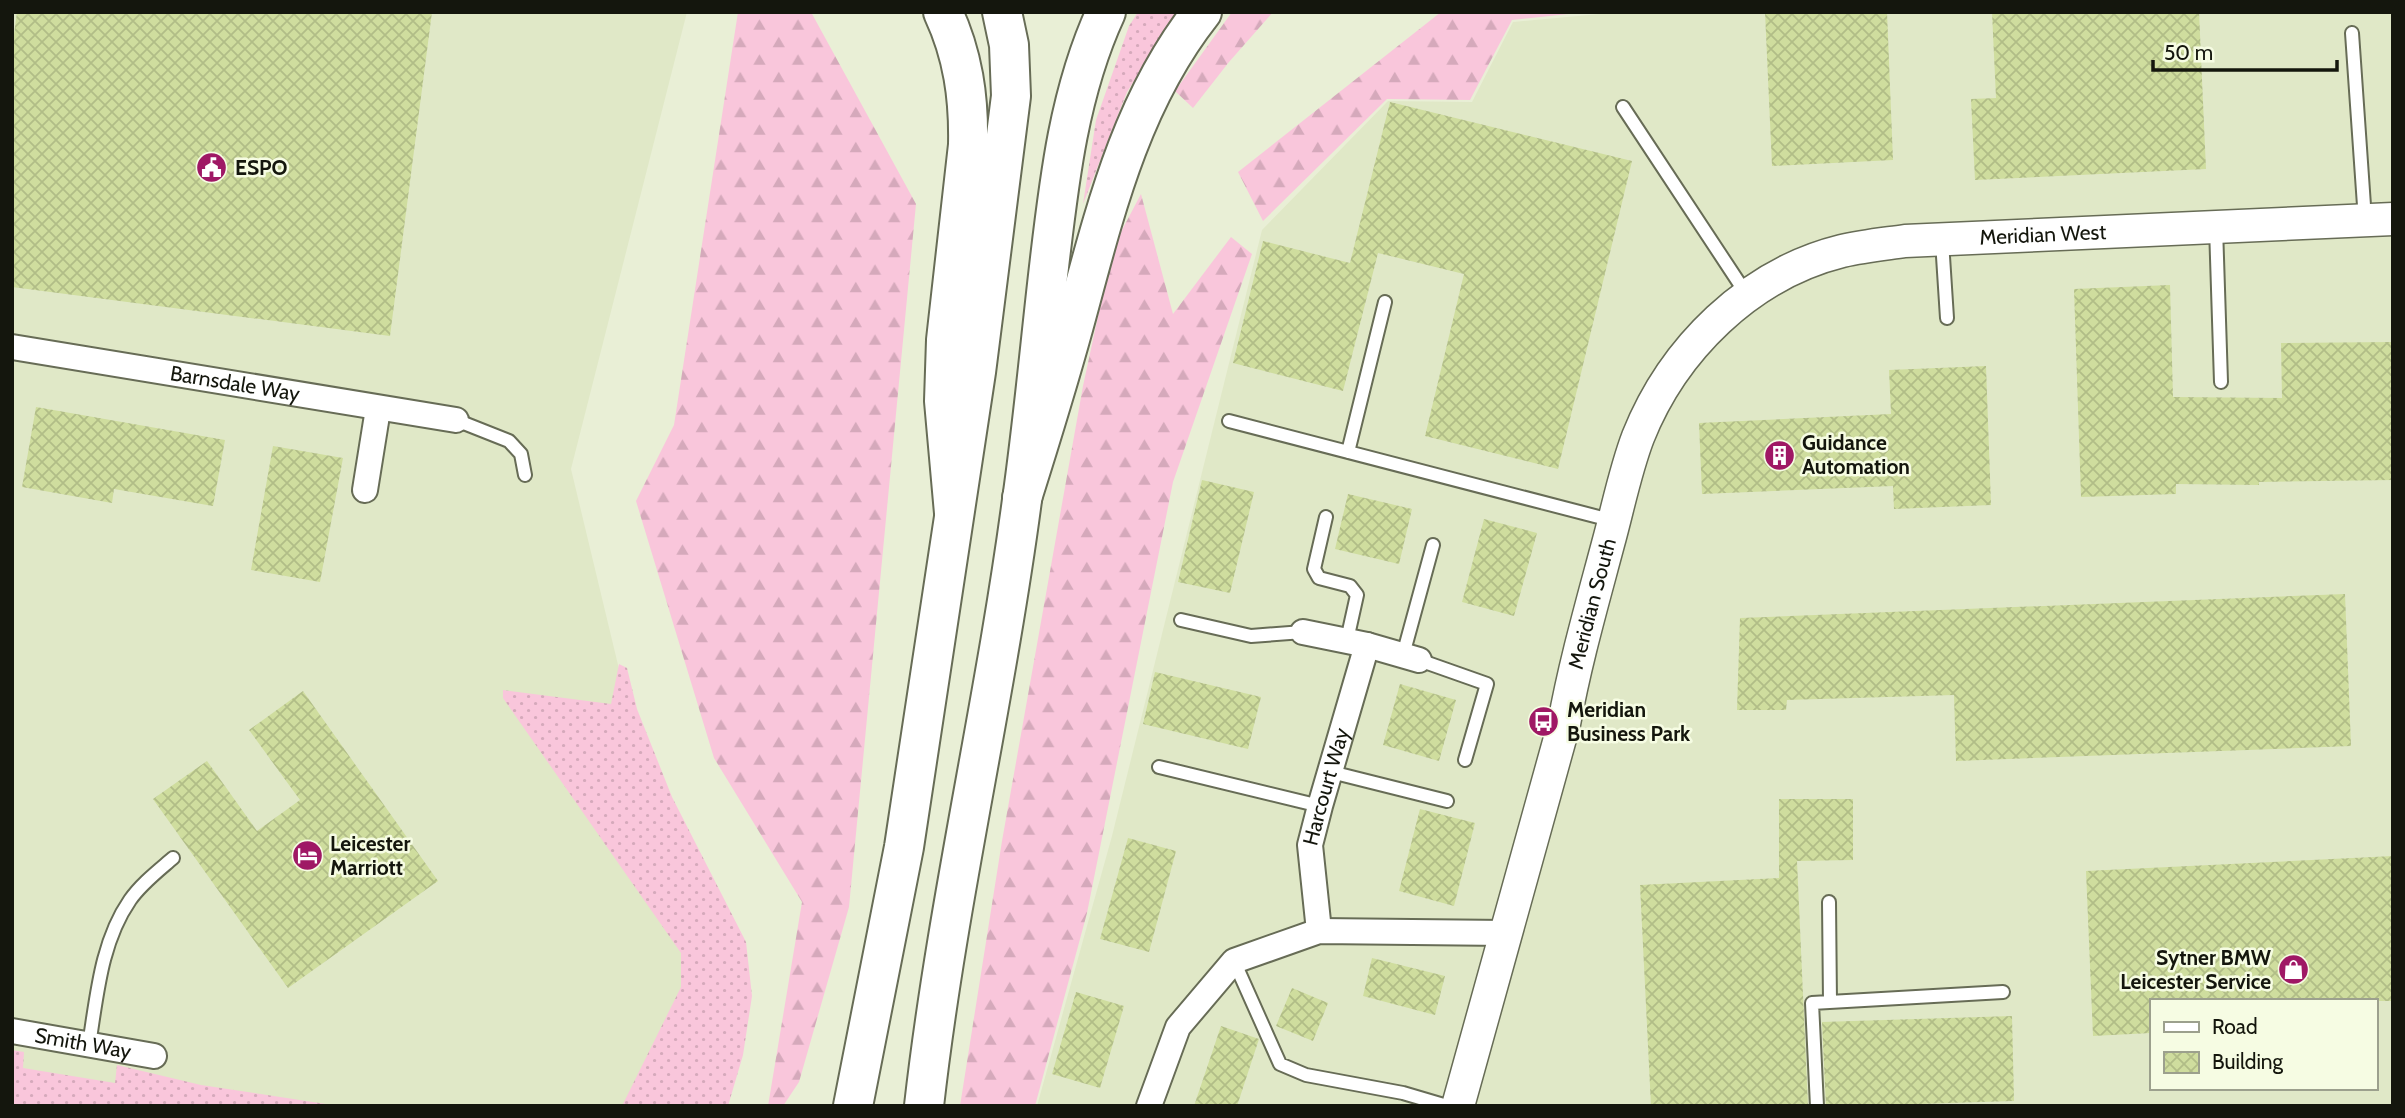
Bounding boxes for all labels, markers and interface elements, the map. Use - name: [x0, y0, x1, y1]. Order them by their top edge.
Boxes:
- scale bar: [2153, 28, 2337, 72]
- text: 50 m: [2164, 40, 2213, 65]
- public building icon: ESPO: [195, 151, 229, 185]
- place label: ESPO: [235, 155, 288, 180]
- street label: Meridian West: [1979, 219, 2107, 250]
- street label: Barnsdale Way: [168, 360, 302, 406]
- place label: Guidance Automation: [1802, 430, 1910, 479]
- building icon: Guidance Automation: [1762, 438, 1796, 472]
- street label: Meridian South: [1563, 535, 1621, 672]
- place label: Meridian Business Park: [1567, 697, 1691, 746]
- bus stop icon: Meridian Business Park: [1527, 705, 1561, 739]
- street label: Harcourt Way: [1297, 725, 1354, 848]
- place label: Leicester Marriott: [330, 831, 410, 880]
- hotel icon: Leicester Marriott: [290, 839, 324, 873]
- place label: Sytner BMW Leicester Service: [2120, 945, 2272, 994]
- shop icon: Sytner BMW Leicester Service: [2277, 953, 2311, 987]
- legend: [2150, 999, 2377, 1090]
- text: Road: [2212, 1014, 2258, 1039]
- street label: Smith Way: [33, 1022, 134, 1064]
- text: Building: [2212, 1049, 2284, 1074]

